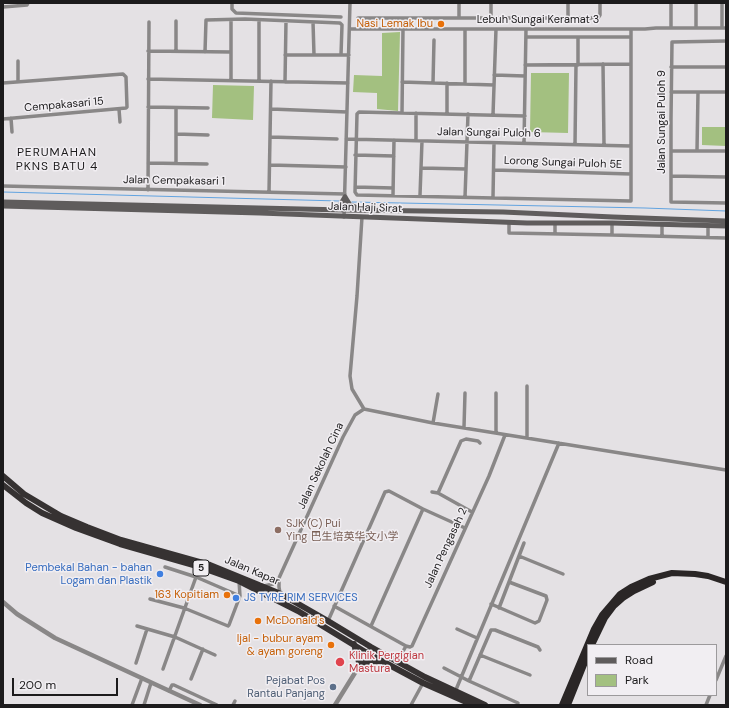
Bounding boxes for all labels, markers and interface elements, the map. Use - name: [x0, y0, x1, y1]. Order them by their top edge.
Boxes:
- street label: Lebuh Sungai Keramat 3: [477, 13, 599, 27]
- place label: Nasi Lemak Ibu: [356, 17, 433, 31]
- marker: Nasi Lemak Ibu: [436, 19, 446, 29]
- street label: Jalan Sungai Puloh 9: [655, 70, 669, 174]
- street label: Cempakasari 15: [24, 95, 104, 115]
- street label: Jalan Sungai Puloh 6: [437, 125, 541, 141]
- district label: PERUMAHAN PKNS BATU 4: [16, 146, 98, 174]
- street label: Lorong Sungai Puloh 5E: [504, 154, 622, 172]
- street label: Jalan Cempakasari 1: [123, 174, 225, 188]
- street label: Jalan Haji Sirat: [328, 200, 402, 216]
- street label: Jalan Sekolah Cina: [295, 421, 347, 511]
- street label: Jalan Pengasah 2: [422, 506, 470, 590]
- place label: SJK (C) Pui Ying 巴生培英华文小学: [286, 517, 398, 543]
- marker: SJK (C) Pui Ying 巴生培英华文小学: [273, 525, 283, 535]
- street label: Jalan Kapar: [223, 554, 281, 588]
- road number: 5: [193, 560, 209, 576]
- place label: Pembekal Bahan - bahan Logam dan Plastik: [25, 561, 152, 587]
- marker: Pembekal Bahan - bahan Logam dan Plastik: [155, 569, 165, 579]
- place label: 163 Kopitiam: [154, 588, 219, 602]
- marker: 163 Kopitiam: [222, 590, 232, 600]
- place label: JS TYRE RIM SERVICES: [244, 591, 358, 605]
- marker: JS TYRE RIM SERVICES: [231, 593, 241, 603]
- place label: McDonald's: [266, 614, 325, 628]
- marker: McDonald's: [253, 616, 263, 626]
- place label: Ijal - bubur ayam & ayam goreng: [237, 632, 323, 658]
- marker: Ijal - bubur ayam & ayam goreng: [326, 640, 336, 650]
- legend: [587, 644, 717, 696]
- place label: Klinik Pergigian Mastura: [349, 649, 424, 675]
- text: Road: [625, 652, 653, 668]
- marker: Klinik Pergigian Mastura: [334, 656, 346, 668]
- scale bar: [14, 670, 120, 696]
- text: Park: [625, 672, 649, 688]
- place label: Pejabat Pos Rantau Panjang: [247, 674, 325, 700]
- text: 200 m: [19, 677, 56, 693]
- marker: Pejabat Pos Rantau Panjang: [328, 682, 338, 692]

